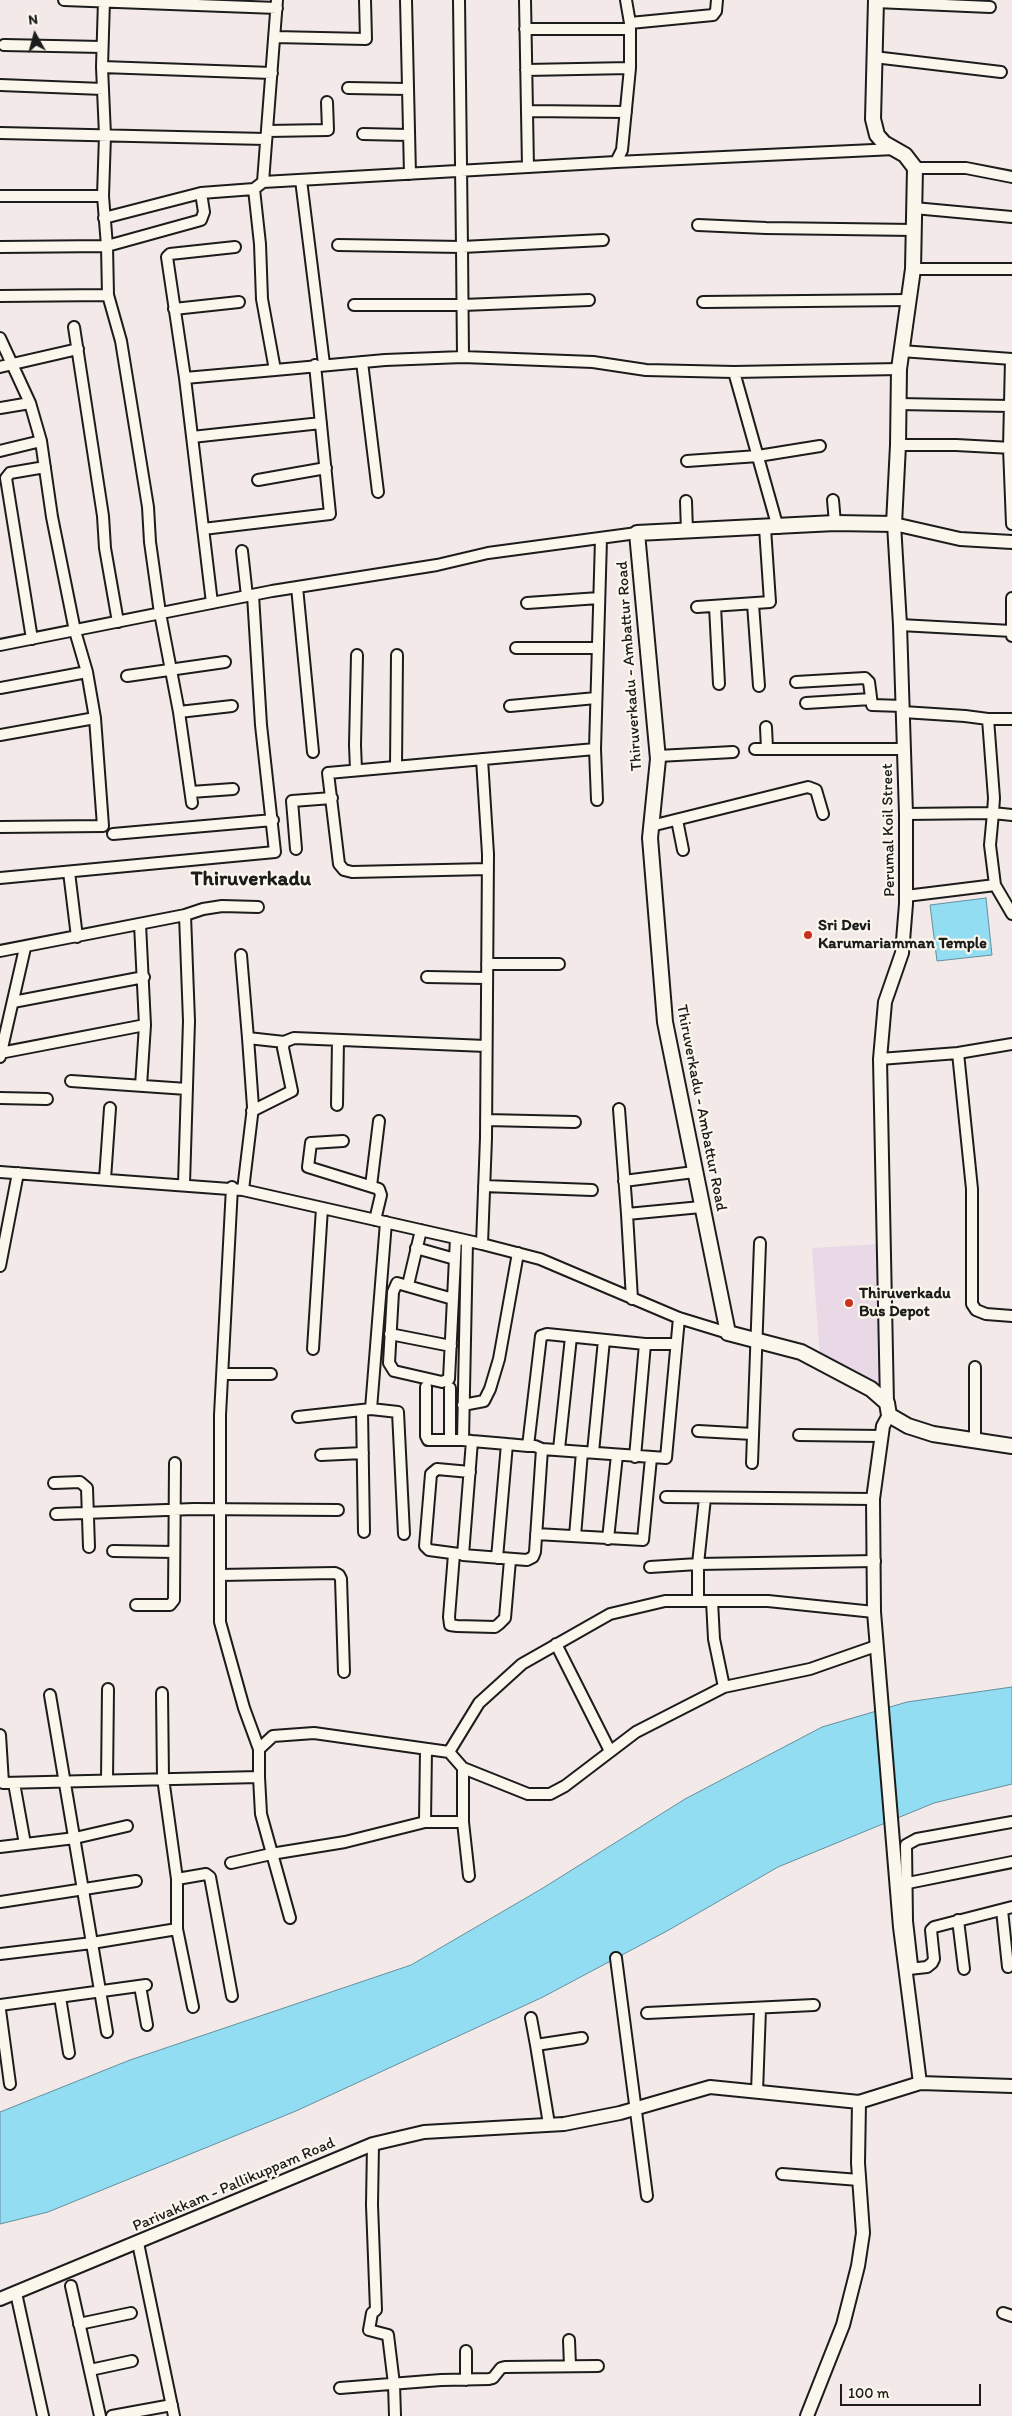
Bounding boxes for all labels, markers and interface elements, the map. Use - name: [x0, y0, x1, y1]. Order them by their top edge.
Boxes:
- north arrow: [10, 10, 60, 60]
- text: N: [27, 11, 39, 29]
- street label: Thiruverkadu - Ambattur Road: [613, 560, 647, 772]
- street label: Perumal Koil Street: [878, 763, 900, 897]
- district label: Thiruverkadu: [191, 867, 311, 893]
- place label: Sri Devi Karumariamman Temple: [818, 916, 987, 954]
- marker: Sri Devi Karumariamman Temple: [802, 929, 814, 941]
- street label: Thiruverkadu - Ambattur Road: [672, 1003, 730, 1213]
- place label: Thiruverkadu Bus Depot: [859, 1284, 951, 1322]
- marker: Thiruverkadu Bus Depot: [843, 1297, 855, 1309]
- street label: Parivakkam - Pallikuppam Road: [130, 2134, 338, 2236]
- scale bar: [842, 2374, 983, 2406]
- text: 100 m: [848, 2384, 889, 2402]

